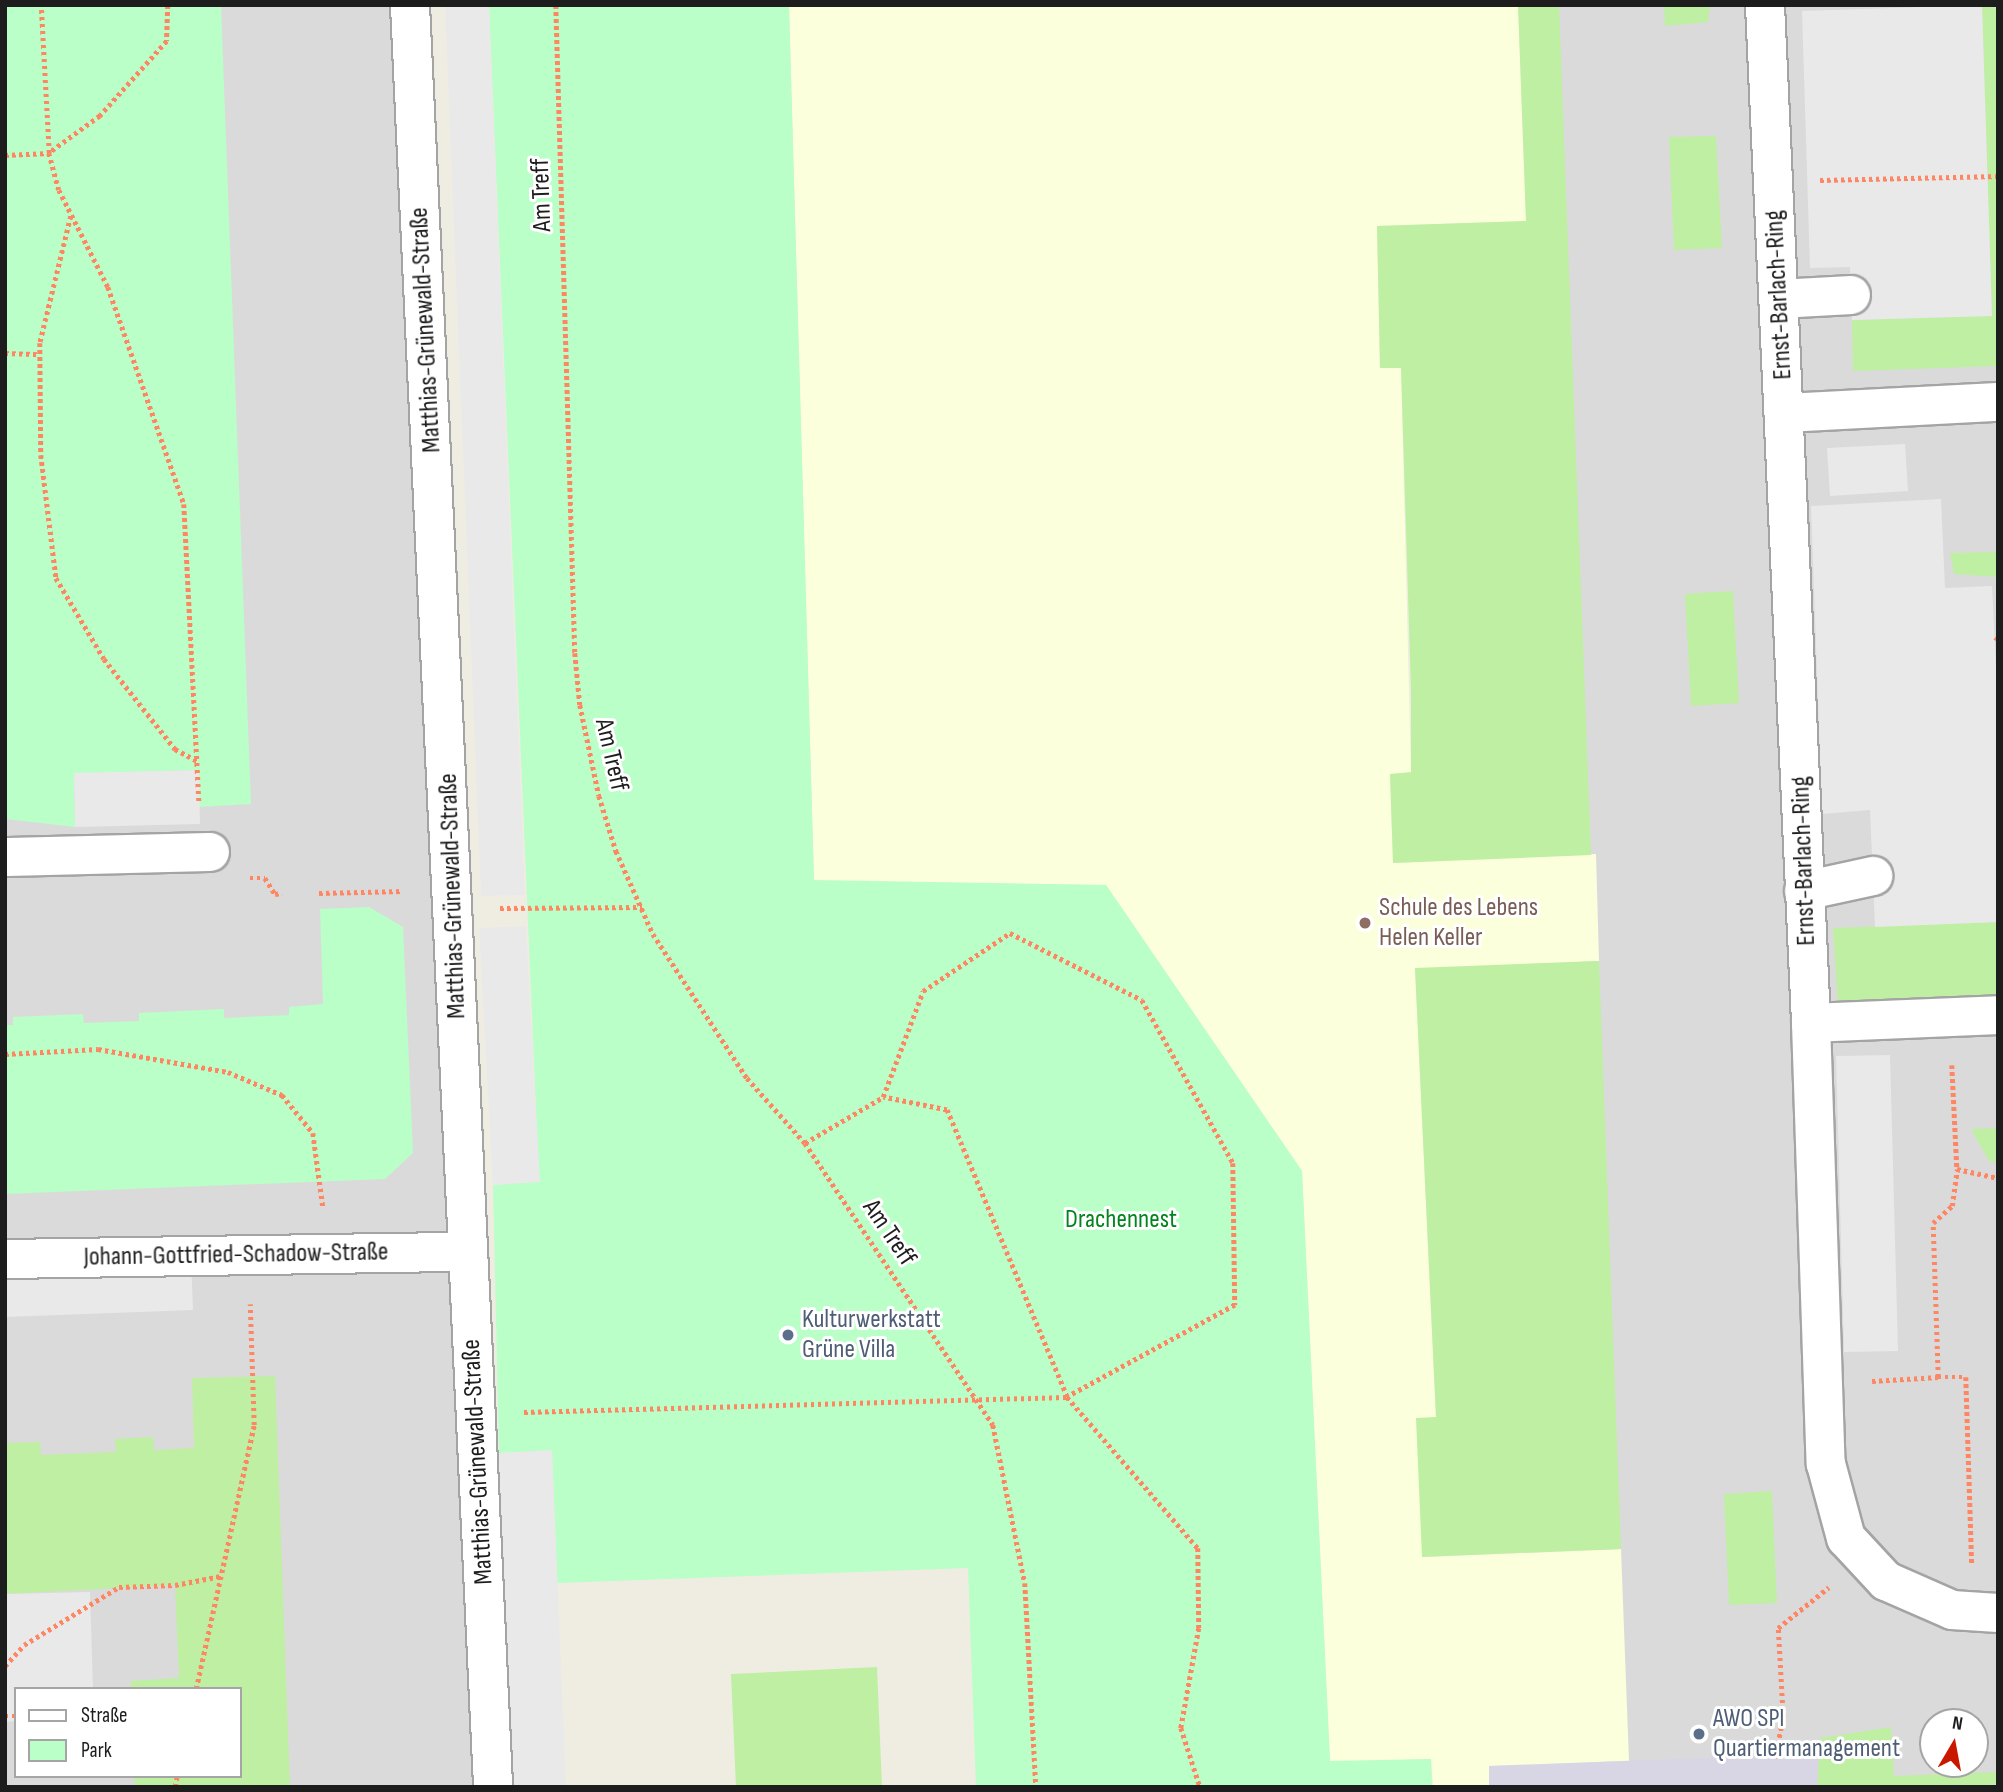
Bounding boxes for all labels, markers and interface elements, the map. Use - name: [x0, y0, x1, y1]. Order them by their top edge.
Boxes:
- street label: Am Treff: [525, 158, 559, 232]
- street label: Matthias-Grünewald-Straße: [404, 206, 448, 454]
- street label: Ernst-Barlach-Ring: [1759, 210, 1799, 380]
- street label: Am Treff: [588, 716, 634, 794]
- street label: Matthias-Grünewald-Straße: [433, 773, 473, 1019]
- street label: Ernst-Barlach-Ring: [1785, 776, 1823, 946]
- place label: Schule des Lebens Helen Keller: [1379, 892, 1538, 954]
- marker: Schule des Lebens Helen Keller: [1357, 915, 1373, 931]
- street label: Am Treff: [856, 1194, 922, 1272]
- park label: Drachennest: [1065, 1204, 1177, 1236]
- street label: Johann-Gottfried-Schadow-Straße: [83, 1237, 389, 1273]
- place label: Kulturwerkstatt Grüne Villa: [802, 1304, 941, 1366]
- marker: Kulturwerkstatt Grüne Villa: [780, 1327, 796, 1343]
- street label: Matthias-Grünewald-Straße: [456, 1338, 500, 1586]
- legend: [14, 1687, 242, 1778]
- text: Straße: [81, 1703, 127, 1728]
- place label: AWO SPI Quartiermanagement: [1713, 1703, 1900, 1764]
- north arrow: [1919, 1708, 1989, 1778]
- text: N: [1950, 1712, 1964, 1736]
- marker: AWO SPI Quartiermanagement: [1691, 1726, 1707, 1742]
- text: Park: [81, 1738, 112, 1763]

